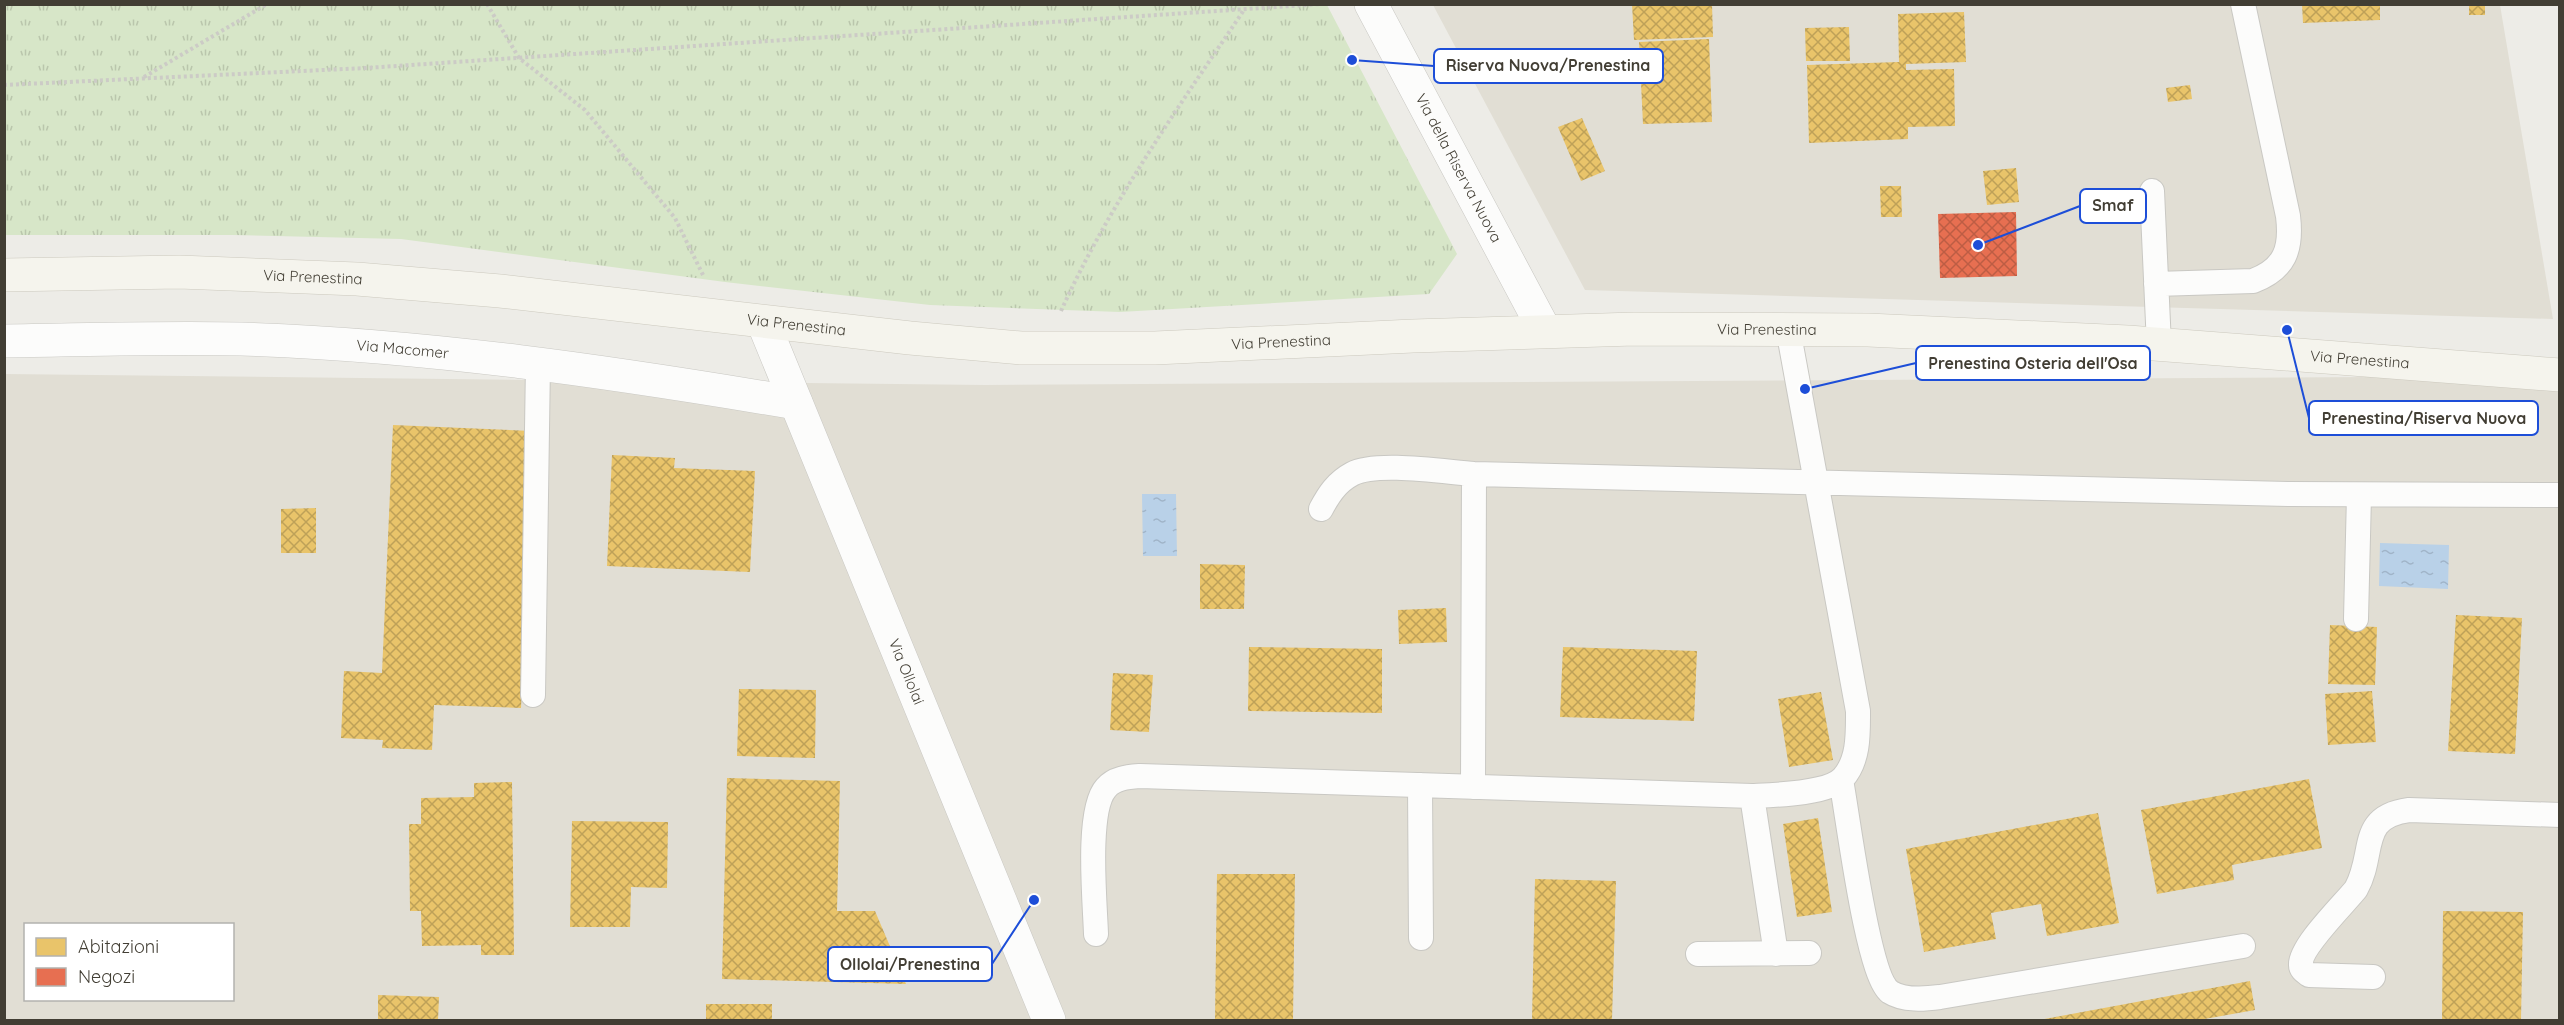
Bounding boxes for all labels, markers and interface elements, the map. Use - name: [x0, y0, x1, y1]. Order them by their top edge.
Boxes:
- callout: Riserva Nuova/Prenestina: [1434, 49, 1663, 83]
- text: Riserva Nuova/Prenestina: [1446, 55, 1650, 75]
- street label: Via della Riserva Nuova: [1411, 90, 1506, 246]
- callout: Smaf: [2080, 189, 2146, 223]
- text: Smaf: [2092, 195, 2134, 215]
- street label: Via Prenestina: [263, 265, 363, 288]
- street label: Via Prenestina: [746, 309, 847, 340]
- street label: Via Prenestina: [1717, 319, 1817, 339]
- street label: Via Prenestina: [1231, 330, 1331, 353]
- street label: Via Macomer: [356, 335, 450, 363]
- callout: Prenestina Osteria dell'Osa: [1916, 346, 2150, 380]
- street label: Via Prenestina: [2310, 346, 2410, 372]
- text: Prenestina Osteria dell'Osa: [1928, 353, 2138, 373]
- callout: Prenestina/Riserva Nuova: [2309, 401, 2538, 435]
- text: Prenestina/Riserva Nuova: [2322, 408, 2526, 428]
- street label: Via Ollolai: [885, 636, 929, 707]
- legend: [24, 923, 234, 1001]
- text: Abitazioni: [78, 935, 159, 958]
- callout: Ollolai/Prenestina: [828, 947, 992, 981]
- text: Ollolai/Prenestina: [840, 954, 980, 974]
- text: Negozi: [78, 965, 135, 988]

